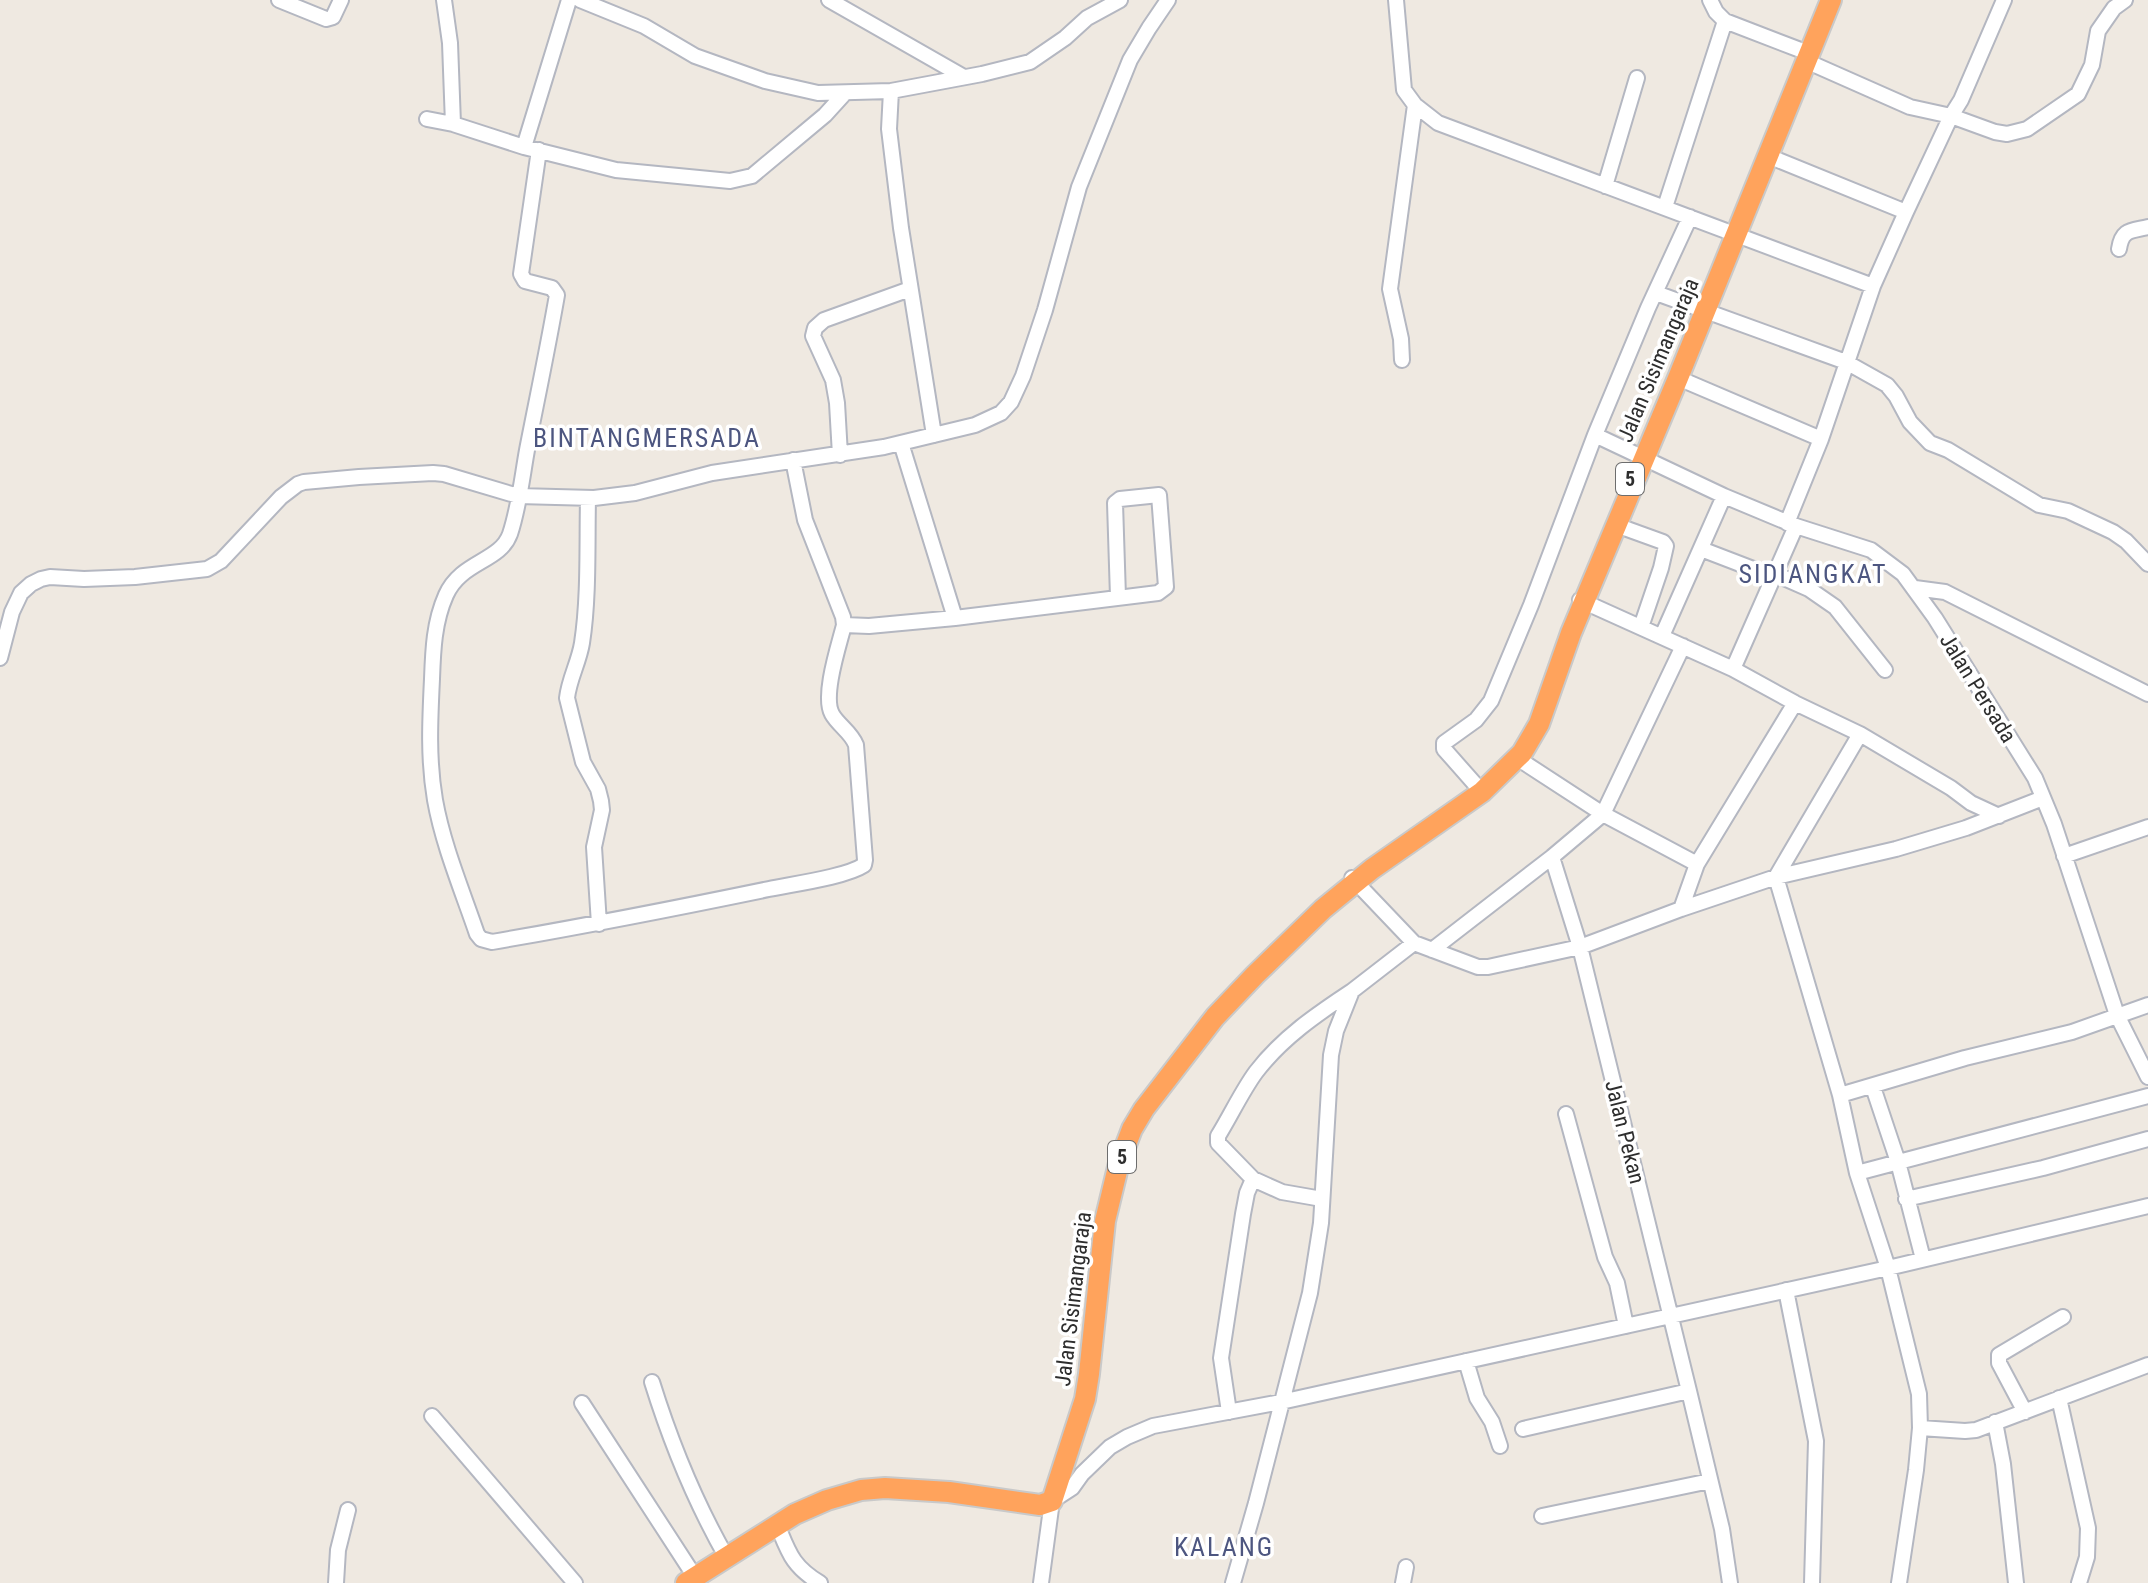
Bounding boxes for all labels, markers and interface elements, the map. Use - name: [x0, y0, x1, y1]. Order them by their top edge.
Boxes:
- street label: Jalan Sisimangaraja: [1612, 274, 1704, 446]
- district label: BINTANGMERSADA: [533, 423, 761, 453]
- road number: 5: [1616, 463, 1644, 495]
- district label: SIDIANGKAT: [1738, 559, 1888, 589]
- street label: Jalan Persada: [1935, 629, 2021, 747]
- street label: Jalan Pekan: [1600, 1078, 1650, 1186]
- road number: 5: [1108, 1141, 1136, 1173]
- street label: Jalan Sisimangaraja: [1050, 1210, 1096, 1388]
- district label: KALANG: [1174, 1532, 1274, 1562]

